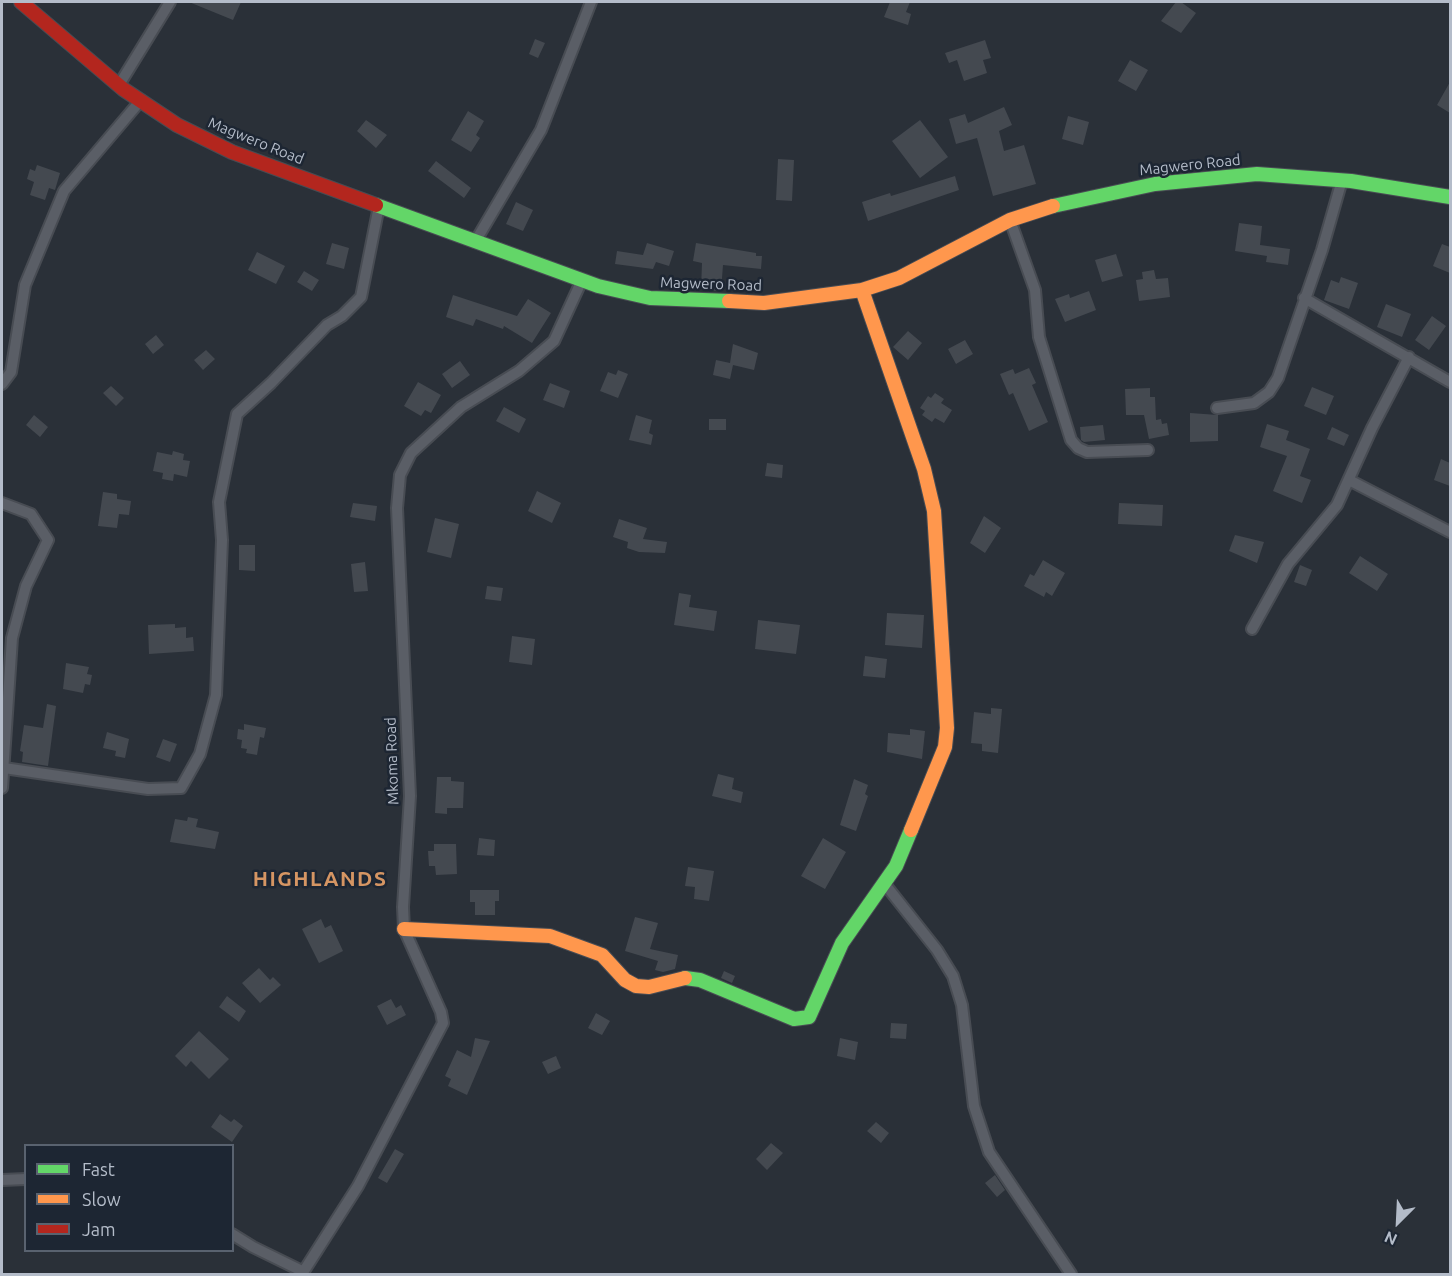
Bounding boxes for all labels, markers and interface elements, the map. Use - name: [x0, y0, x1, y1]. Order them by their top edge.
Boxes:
- street label: Magwero Road: [205, 114, 307, 168]
- street label: Magwero Road: [1138, 151, 1242, 179]
- street label: Magwero Road: [660, 273, 762, 295]
- street label: Mkoma Road: [381, 717, 403, 805]
- district label: HIGHLANDS: [253, 866, 387, 892]
- legend: [24, 1144, 234, 1252]
- text: Fast: [82, 1159, 115, 1179]
- text: Slow: [82, 1189, 121, 1209]
- north arrow: [1368, 1192, 1428, 1252]
- text: Jam: [82, 1219, 116, 1239]
- text: N: [1382, 1228, 1400, 1249]

